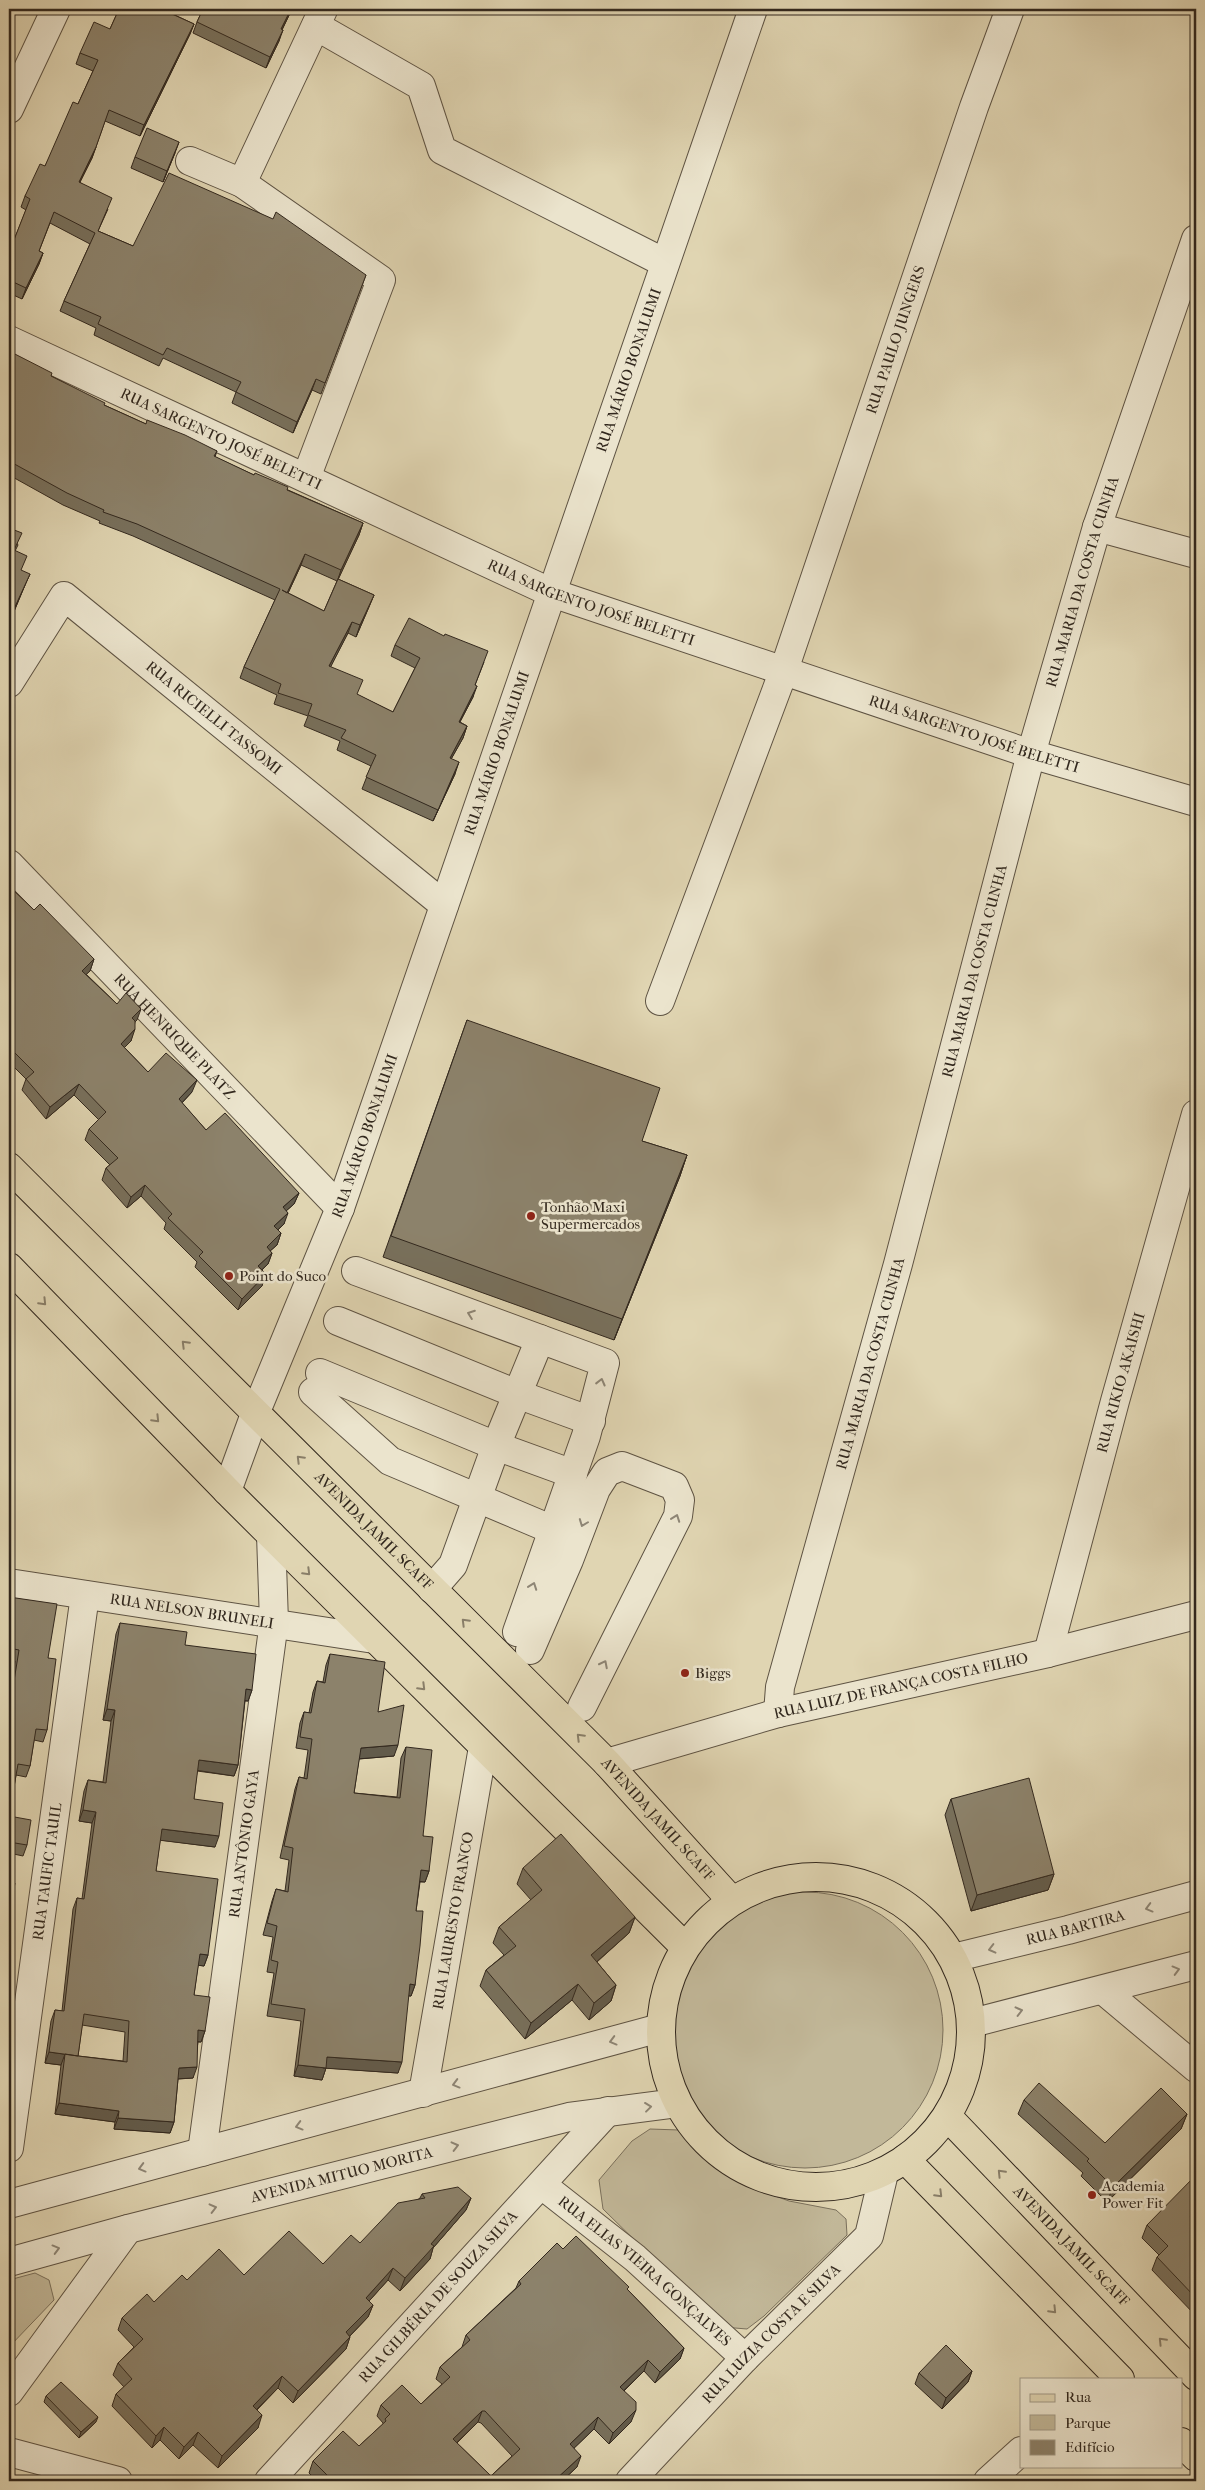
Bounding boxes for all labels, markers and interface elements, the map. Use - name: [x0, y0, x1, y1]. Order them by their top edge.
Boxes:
- street label: RUA PAULO JUNGERS: [862, 263, 929, 416]
- street label: RUA MÁRIO BONALUMI: [592, 286, 665, 455]
- street label: RUA SARGENTO JOSÉ BELETTI: [117, 384, 325, 494]
- street label: RUA MARIA DA COSTA CUNHA: [1042, 474, 1123, 689]
- street label: RUA SARGENTO JOSÉ BELETTI: [485, 555, 697, 649]
- street label: RUA RICIELLI TASSOMI: [142, 657, 286, 779]
- street label: RUA MÁRIO BONALUMI: [460, 668, 533, 837]
- street label: RUA SARGENTO JOSÉ BELETTI: [867, 691, 1081, 777]
- street label: RUA MARIA DA COSTA CUNHA: [938, 862, 1011, 1079]
- street label: RUA HENRIQUE PLATZ: [110, 970, 239, 1103]
- street label: RUA MÁRIO BONALUMI: [328, 1051, 401, 1221]
- place label: Tonhão Maxi Supermercados: [541, 1198, 641, 1233]
- marker: Tonhão Maxi Supermercados: [525, 1210, 537, 1222]
- street label: RUA MARIA DA COSTA CUNHA: [832, 1255, 908, 1472]
- place label: Point do Suco: [239, 1267, 327, 1285]
- marker: Point do Suco: [223, 1270, 235, 1282]
- one-way arrow: [37, 1297, 46, 1306]
- one-way arrow: [468, 1310, 476, 1320]
- street label: RUA RIKIO AKAISHI: [1093, 1310, 1149, 1455]
- one-way arrow: [182, 1341, 191, 1350]
- one-way arrow: [595, 1378, 606, 1387]
- one-way arrow: [150, 1413, 159, 1422]
- one-way arrow: [297, 1455, 306, 1464]
- street label: AVENIDA JAMIL SCAFF: [310, 1467, 437, 1593]
- one-way arrow: [670, 1514, 680, 1523]
- one-way arrow: [579, 1518, 589, 1527]
- one-way arrow: [302, 1566, 311, 1575]
- one-way arrow: [527, 1582, 537, 1591]
- street label: RUA NELSON BRUNELI: [109, 1590, 275, 1633]
- one-way arrow: [462, 1619, 471, 1628]
- street label: RUA LUIZ DE FRANÇA COSTA FILHO: [772, 1649, 1030, 1723]
- one-way arrow: [598, 1660, 608, 1669]
- place label: Biggs: [695, 1664, 731, 1682]
- marker: Biggs: [679, 1667, 691, 1679]
- one-way arrow: [416, 1681, 425, 1690]
- one-way arrow: [577, 1734, 586, 1743]
- street label: AVENIDA JAMIL SCAFF: [597, 1753, 718, 1884]
- street label: RUA ANTÔNIO GAYA: [225, 1768, 263, 1919]
- street label: RUA TAUFIC TAUIL: [29, 1802, 65, 1941]
- street label: RUA LAURESTO FRANCO: [429, 1830, 477, 2011]
- one-way arrow: [1145, 1902, 1154, 1913]
- street label: RUA BARTIRA: [1024, 1906, 1127, 1949]
- one-way arrow: [987, 1943, 996, 1954]
- one-way arrow: [1172, 1966, 1180, 1976]
- one-way arrow: [1014, 2006, 1023, 2017]
- one-way arrow: [609, 2036, 617, 2046]
- one-way arrow: [452, 2078, 461, 2089]
- one-way arrow: [645, 2102, 653, 2113]
- one-way arrow: [295, 2120, 304, 2131]
- one-way arrow: [451, 2141, 460, 2152]
- street label: AVENIDA MITUO MORITA: [248, 2143, 435, 2207]
- one-way arrow: [139, 2163, 147, 2173]
- one-way arrow: [998, 2170, 1007, 2179]
- place label: Academia Power Fit: [1101, 2177, 1166, 2212]
- street label: AVENIDA JAMIL SCAFF: [1009, 2181, 1133, 2310]
- one-way arrow: [933, 2188, 942, 2197]
- marker: Academia Power Fit: [1086, 2189, 1098, 2201]
- street label: RUA ELIAS VIEIRA GONÇALVES: [554, 2192, 735, 2350]
- one-way arrow: [208, 2203, 217, 2214]
- street label: RUA GILBÉRIA DE SOUZA SILVA: [355, 2207, 521, 2386]
- one-way arrow: [51, 2244, 60, 2255]
- street label: RUA LUZIA COSTA E SILVA: [698, 2260, 844, 2407]
- one-way arrow: [1047, 2304, 1056, 2313]
- one-way arrow: [1159, 2338, 1168, 2347]
- legend: [1020, 2378, 1182, 2468]
- text: Rua: [1065, 2388, 1092, 2406]
- text: Parque: [1065, 2414, 1111, 2432]
- text: Edifício: [1065, 2438, 1115, 2456]

